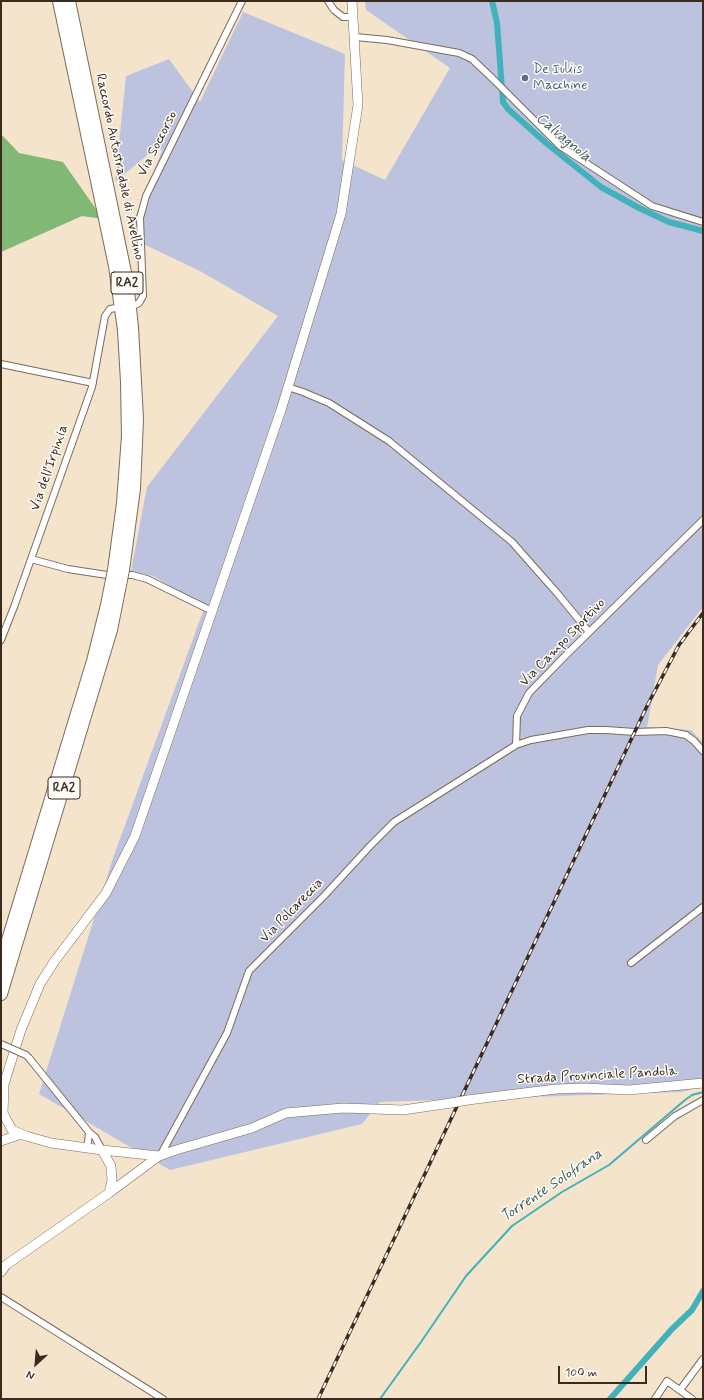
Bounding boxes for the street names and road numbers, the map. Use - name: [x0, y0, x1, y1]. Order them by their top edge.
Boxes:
- street label: Raccordo Autostradale di Avellino: [91, 72, 147, 262]
- street label: Via Soccorso: [134, 108, 182, 180]
- road number: RA2: [111, 272, 143, 294]
- street label: Via dell'Irpinia: [27, 423, 73, 513]
- street label: Via Campo Sportivo: [517, 595, 609, 691]
- road number: RA2: [48, 777, 80, 799]
- street label: Via Polcareccia: [257, 875, 327, 947]
- street label: Strada Provinciale Pandola: [517, 1063, 677, 1089]

